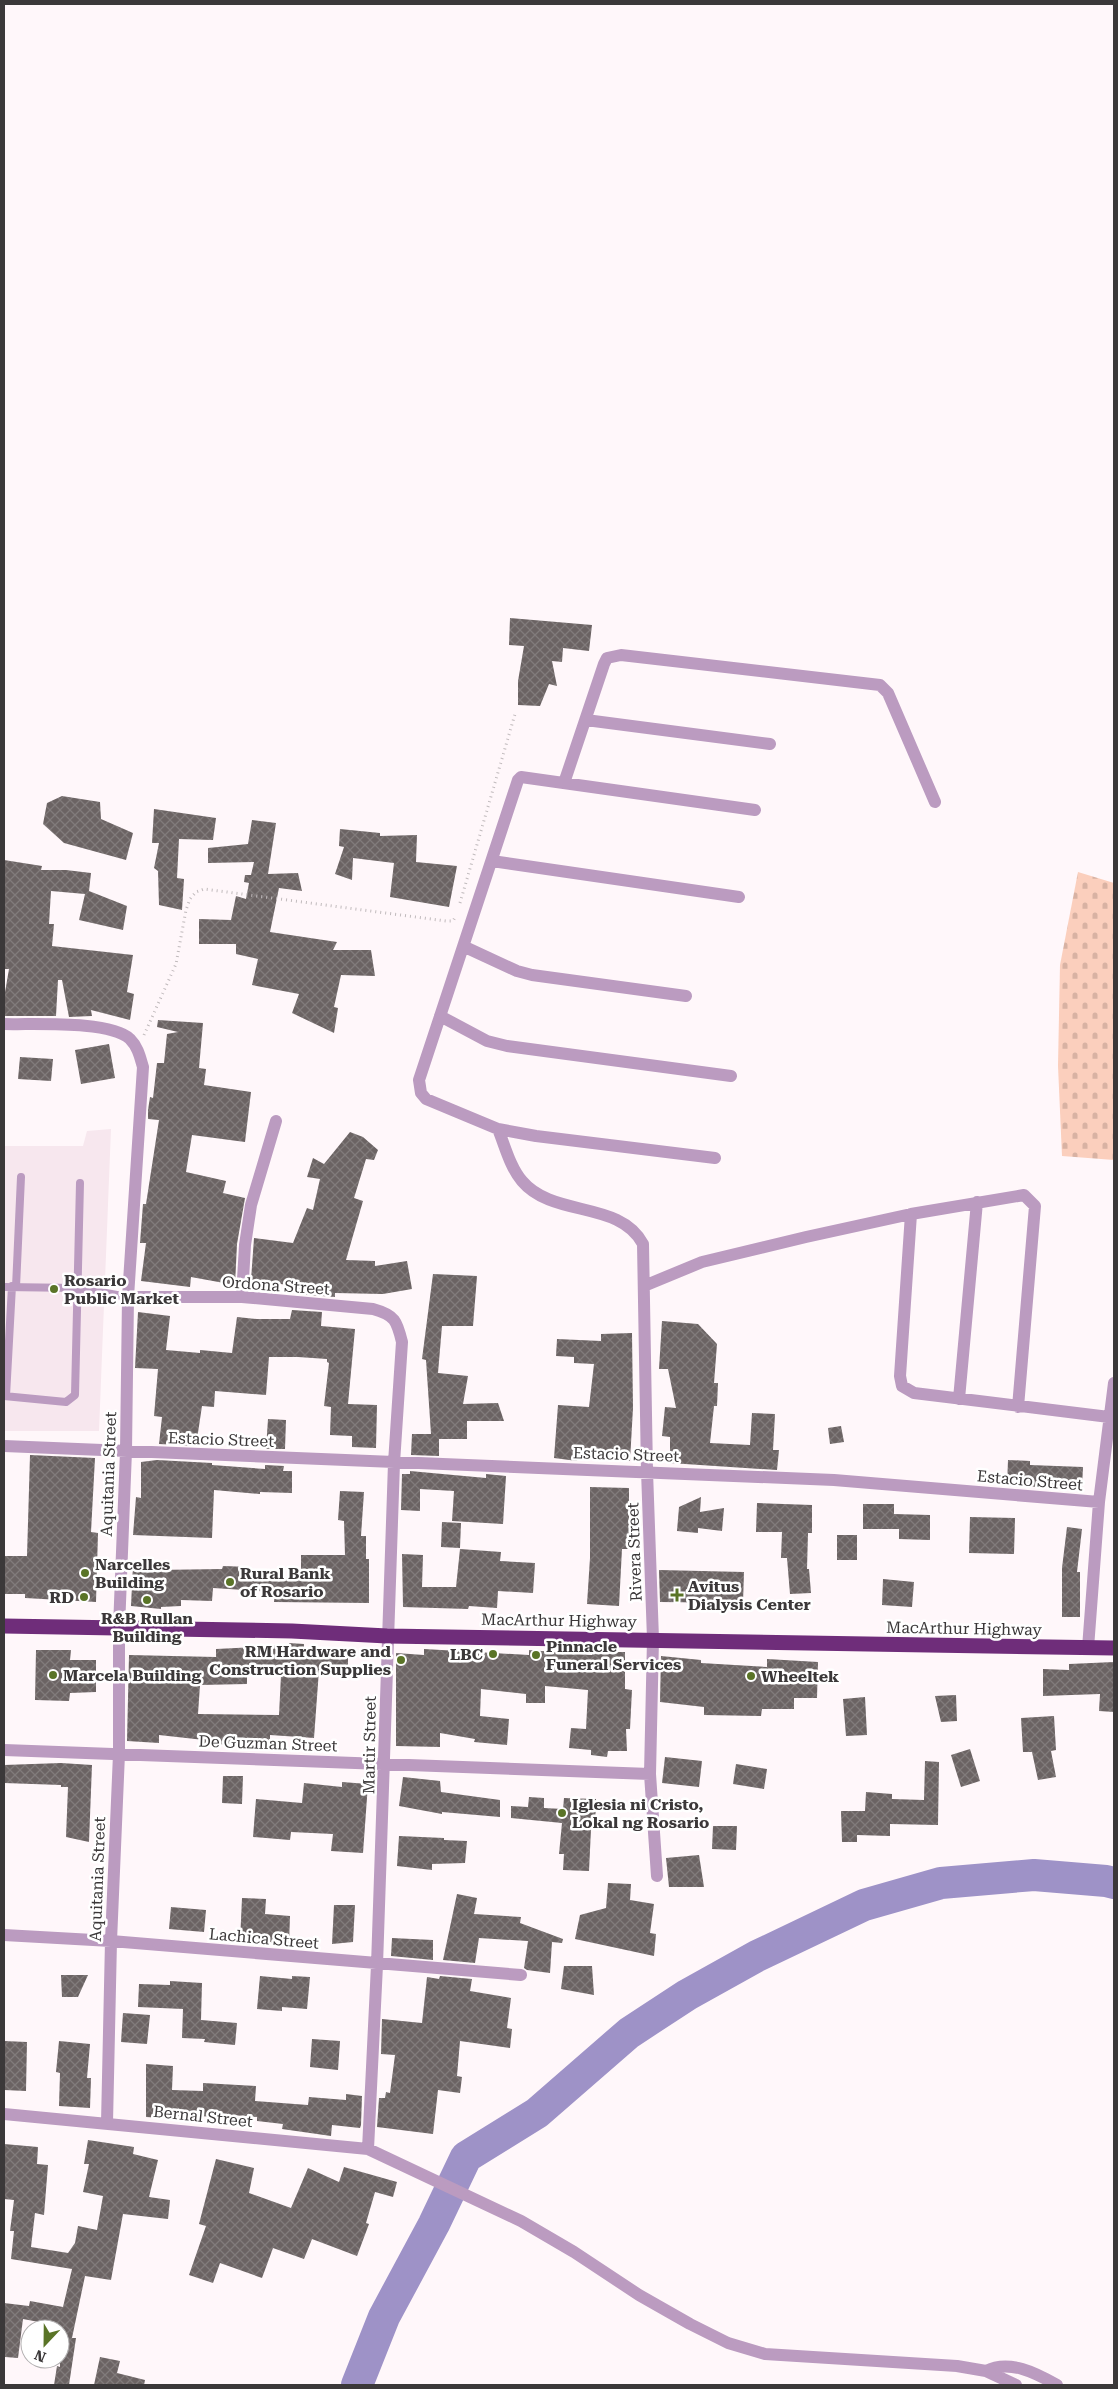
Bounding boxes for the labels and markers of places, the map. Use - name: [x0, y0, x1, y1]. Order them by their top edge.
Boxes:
- place label: Rosario Public Market: [64, 1271, 179, 1308]
- marker: Rosario Public Market: [48, 1283, 60, 1295]
- place label: Narcelles Building: [95, 1555, 170, 1592]
- place label: Rural Bank of Rosario: [240, 1564, 331, 1601]
- marker: Narcelles Building: [79, 1567, 91, 1579]
- marker: Rural Bank of Rosario: [224, 1576, 236, 1588]
- place label: Avitus Dialysis Center: [688, 1577, 811, 1614]
- place label: RD: [49, 1588, 74, 1607]
- marker: Avitus Dialysis Center: [670, 1588, 684, 1602]
- marker: RD: [78, 1591, 90, 1603]
- marker: R&B Rullan Building: [141, 1594, 153, 1606]
- place label: R&B Rullan Building: [101, 1609, 193, 1646]
- place label: Pinnacle Funeral Services: [546, 1637, 681, 1674]
- place label: RM Hardware and Construction Supplies: [209, 1642, 391, 1679]
- place label: LBC: [450, 1645, 483, 1664]
- marker: LBC: [487, 1648, 499, 1660]
- marker: Pinnacle Funeral Services: [530, 1649, 542, 1661]
- marker: RM Hardware and Construction Supplies: [395, 1654, 407, 1666]
- place label: Marcela Building: [63, 1666, 201, 1685]
- place label: Wheeltek: [761, 1667, 839, 1686]
- marker: Marcela Building: [47, 1669, 59, 1681]
- marker: Wheeltek: [745, 1670, 757, 1682]
- place label: Iglesia ni Cristo, Lokal ng Rosario: [572, 1795, 709, 1832]
- marker: Iglesia ni Cristo, Lokal ng Rosario: [556, 1807, 568, 1819]

